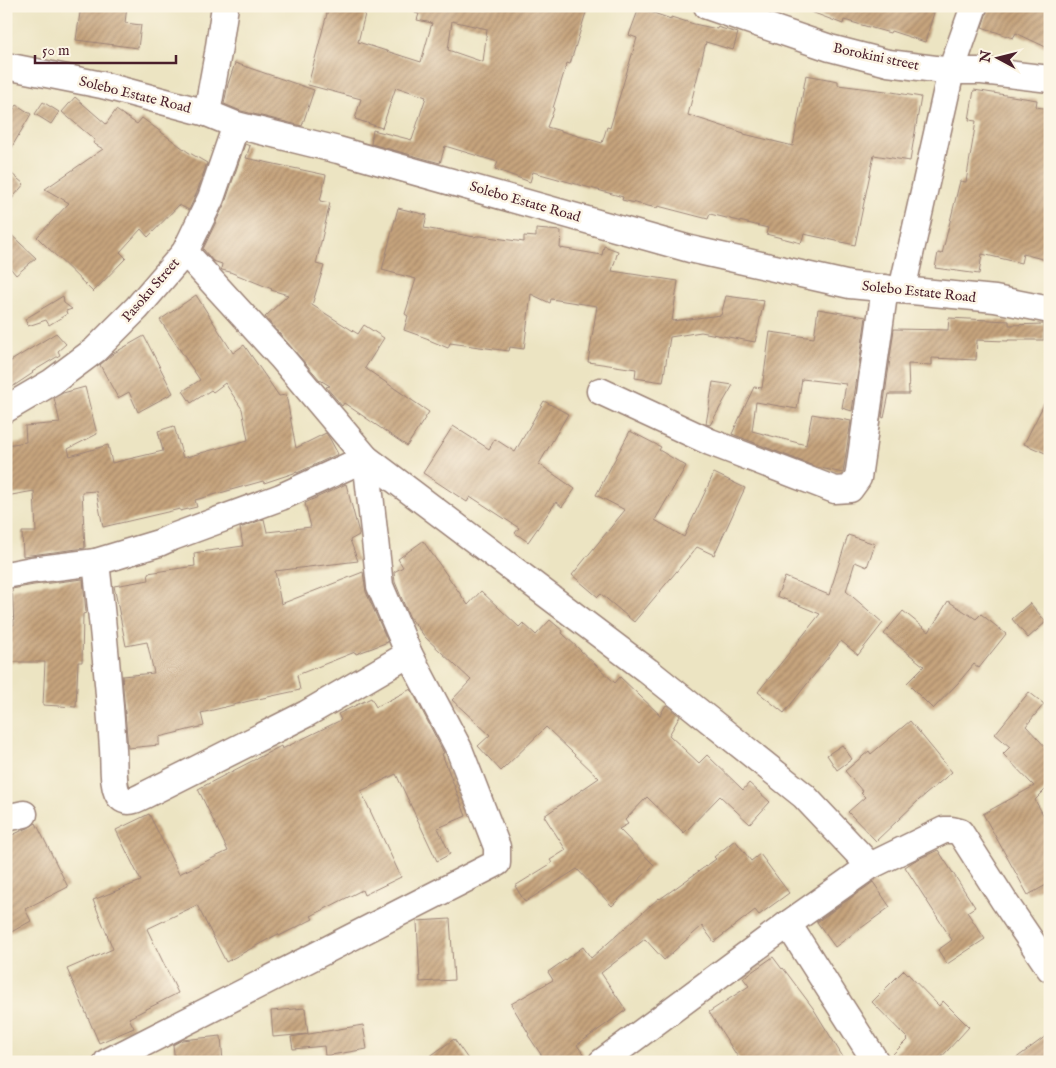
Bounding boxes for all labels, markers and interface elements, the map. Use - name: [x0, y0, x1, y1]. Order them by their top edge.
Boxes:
- scale bar: [35, 32, 176, 64]
- north arrow: [974, 32, 1024, 82]
- street label: Borokini street: [831, 39, 921, 75]
- text: 50 m: [42, 41, 70, 60]
- text: N: [976, 49, 996, 65]
- street label: Solebo Estate Road: [77, 72, 193, 118]
- street label: Solebo Estate Road: [468, 178, 583, 227]
- street label: Pasoku Street: [118, 254, 184, 326]
- street label: Solebo Estate Road: [861, 277, 977, 307]

